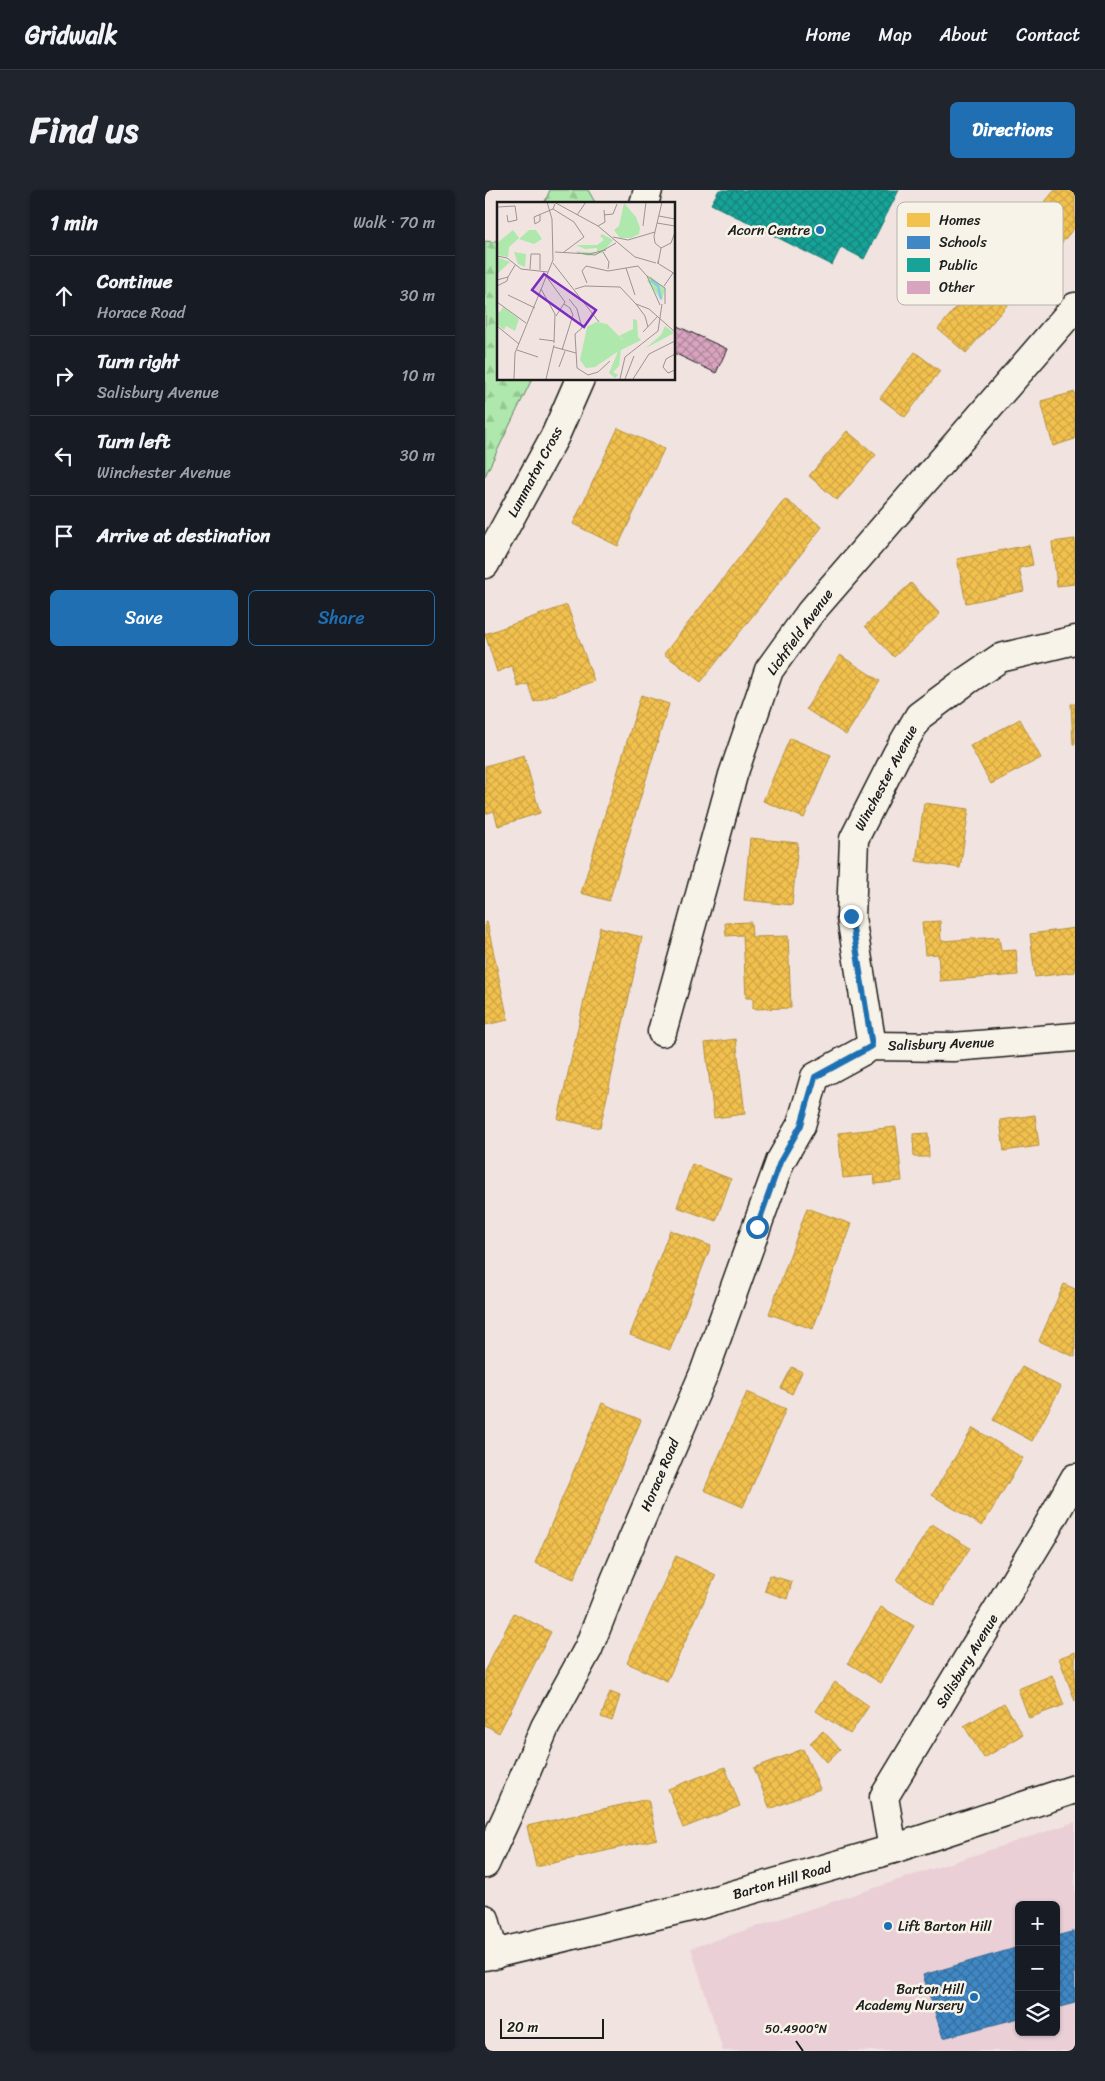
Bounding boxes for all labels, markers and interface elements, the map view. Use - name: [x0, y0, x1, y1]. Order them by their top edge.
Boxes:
- text: Gridwalk: [25, 14, 117, 56]
- text: Home: [806, 19, 851, 51]
- text: Map: [879, 19, 912, 51]
- text: About: [940, 19, 988, 51]
- text: Contact: [1016, 19, 1080, 51]
- text: Find us: [30, 99, 138, 161]
- button: Directions: [950, 102, 1075, 158]
- inset map: [497, 202, 675, 380]
- legend: [897, 202, 1063, 305]
- text: 1 min: [50, 204, 98, 242]
- text: Walk · 70 m: [353, 208, 435, 237]
- text: Homes: [939, 208, 981, 233]
- place label: Acorn Centre: [727, 218, 810, 243]
- marker: Acorn Centre: [814, 224, 826, 236]
- text: Schools: [939, 230, 987, 255]
- text: Public: [939, 253, 978, 278]
- text: Continue: [97, 265, 173, 298]
- text: Other: [939, 275, 976, 300]
- text: 30 m: [400, 281, 435, 310]
- icon: ahead: [50, 282, 78, 310]
- text: Horace Road: [97, 298, 185, 327]
- text: Turn right: [97, 345, 179, 378]
- text: 10 m: [402, 361, 435, 390]
- icon: right: [50, 362, 78, 390]
- text: Salisbury Avenue: [97, 378, 219, 407]
- street label: Lummaton Cross: [500, 421, 570, 522]
- text: Turn left: [97, 425, 170, 458]
- text: 30 m: [400, 441, 435, 470]
- icon: left: [50, 442, 78, 470]
- text: Winchester Avenue: [97, 458, 231, 487]
- text: Arrive at destination: [97, 519, 270, 552]
- icon: arrive: [50, 522, 78, 550]
- street label: Lichfield Avenue: [760, 583, 840, 681]
- button: Save: [50, 590, 238, 646]
- button: Share: [248, 590, 435, 646]
- street label: Winchester Avenue: [847, 720, 925, 836]
- route end: [840, 905, 863, 928]
- street label: Salisbury Avenue: [887, 1030, 995, 1058]
- route start: [746, 1216, 769, 1239]
- street label: Horace Road: [633, 1433, 687, 1515]
- street label: Salisbury Avenue: [929, 1609, 1005, 1713]
- street label: Barton Hill Road: [730, 1855, 836, 1907]
- map controls: [1015, 1901, 1060, 2036]
- button: +: [1015, 1901, 1060, 1946]
- place label: Lift Barton Hill: [898, 1914, 993, 1939]
- marker: Lift Barton Hill: [882, 1920, 894, 1932]
- button: −: [1015, 1946, 1060, 1991]
- place label: Barton Hill Academy Nursery: [855, 1977, 965, 2018]
- marker: Barton Hill Academy Nursery: [968, 1991, 980, 2003]
- button: layers: [1015, 1991, 1060, 2036]
- text: 20 m: [507, 2015, 538, 2040]
- scale bar: [500, 2016, 604, 2039]
- text: 50.4900°N: [765, 2018, 828, 2040]

